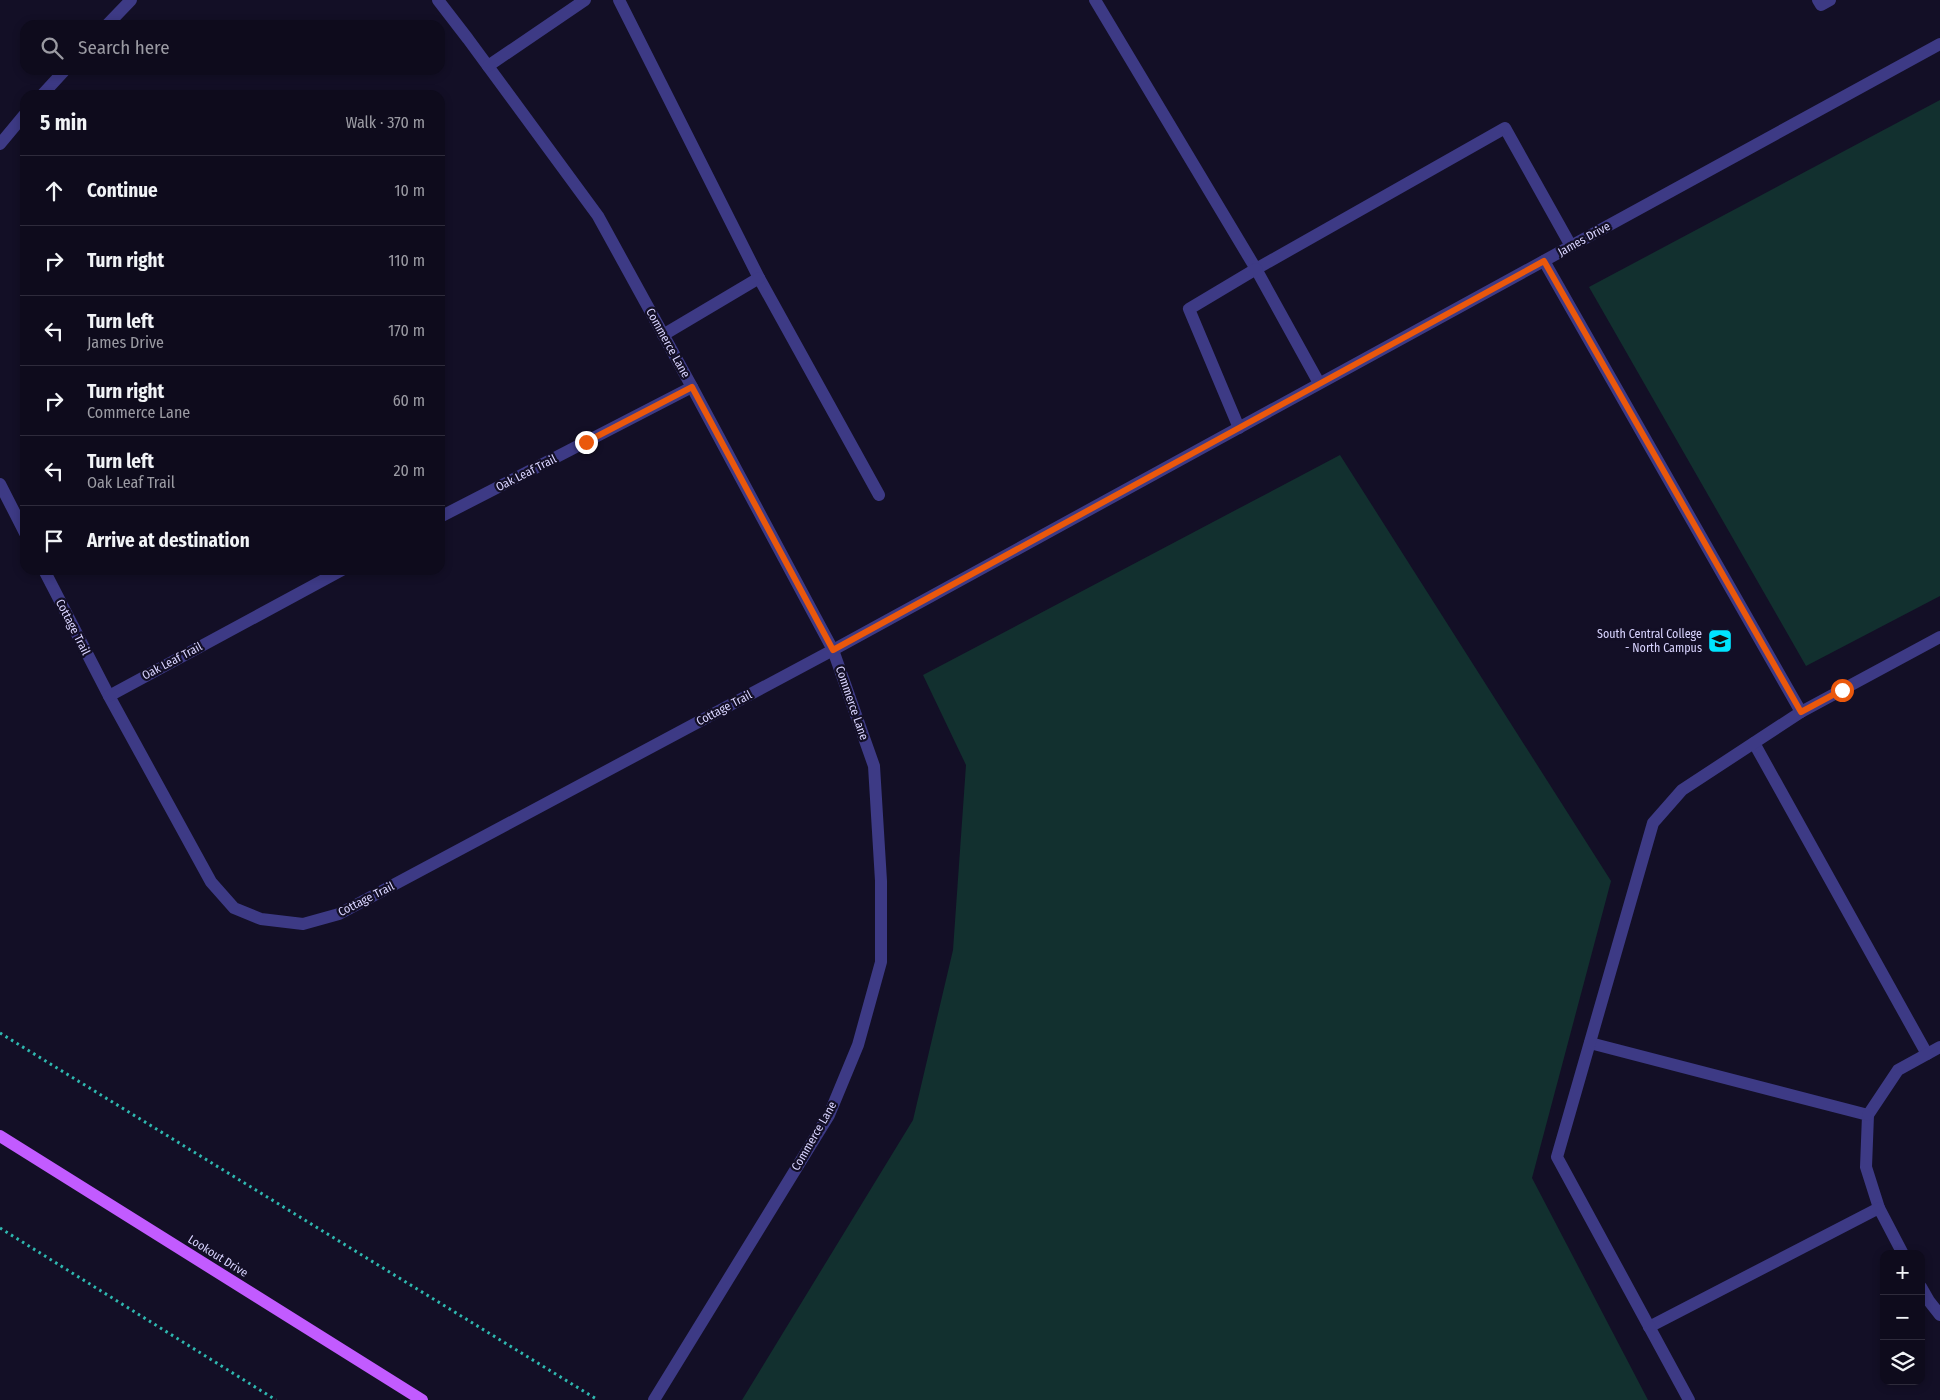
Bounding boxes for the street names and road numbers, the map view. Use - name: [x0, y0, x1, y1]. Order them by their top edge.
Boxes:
- street label: James Drive: [1555, 219, 1613, 259]
- street label: Commerce Lane: [643, 306, 693, 380]
- street label: Oak Leaf Trail: [493, 452, 559, 494]
- street label: Cottage Trail: [53, 597, 93, 657]
- street label: Oak Leaf Trail: [140, 639, 204, 683]
- street label: Commerce Lane: [833, 664, 871, 742]
- street label: Cottage Trail: [694, 688, 754, 728]
- street label: Cottage Trail: [336, 879, 396, 919]
- street label: Commerce Lane: [789, 1099, 839, 1173]
- street label: Lookout Drive: [185, 1232, 251, 1280]

